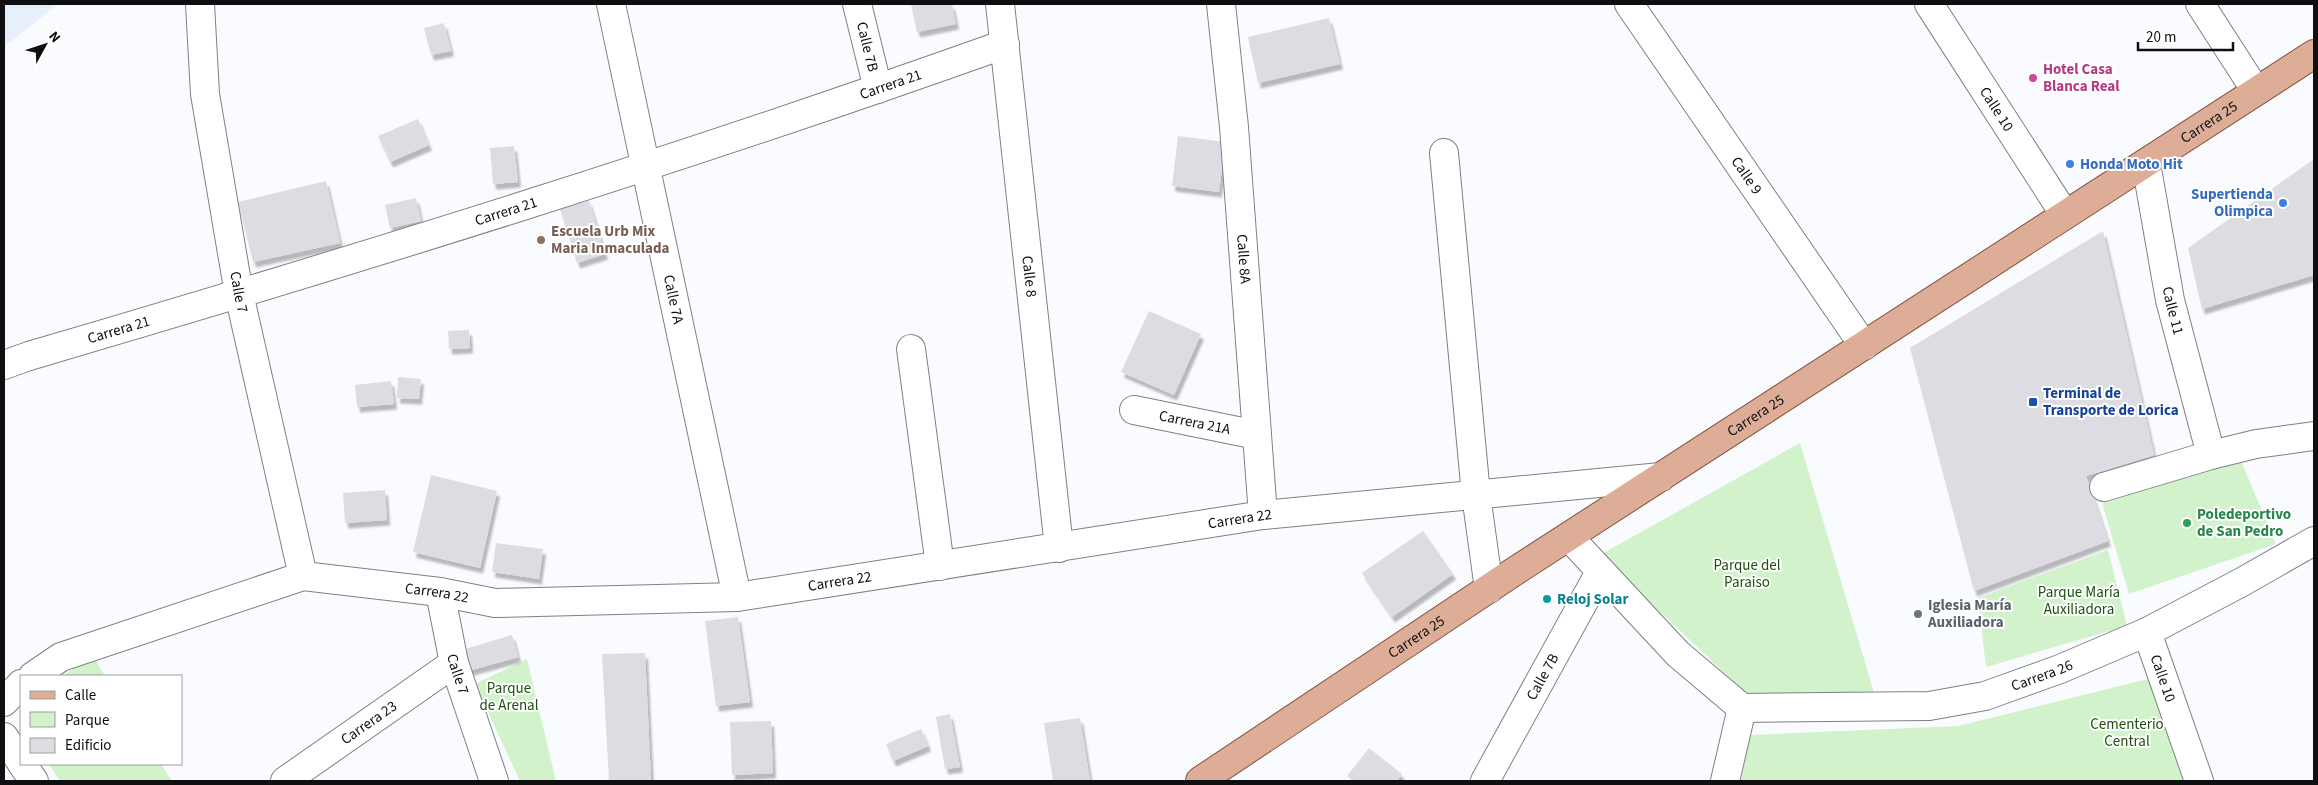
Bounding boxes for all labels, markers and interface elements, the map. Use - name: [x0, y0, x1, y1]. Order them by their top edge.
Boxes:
- north arrow: [20, 20, 70, 70]
- street label: Calle 7B: [851, 20, 884, 74]
- scale bar: [2138, 20, 2233, 52]
- text: N: [44, 27, 65, 47]
- text: 20 m: [2146, 27, 2176, 48]
- place label: Hotel Casa Blanca Real: [2043, 59, 2120, 97]
- street label: Carrera 21: [857, 64, 924, 105]
- marker: Hotel Casa Blanca Real: [2027, 72, 2039, 84]
- street label: Calle 10: [1975, 83, 2019, 135]
- street label: Carrera 25: [2176, 96, 2242, 148]
- street label: Calle 9: [1726, 152, 1767, 199]
- place label: Honda Moto Hit: [2080, 154, 2183, 175]
- marker: Honda Moto Hit: [2064, 158, 2076, 170]
- place label: Supertienda Olimpica: [2191, 184, 2273, 222]
- street label: Carrera 21: [472, 192, 540, 231]
- marker: Supertienda Olimpica: [2277, 197, 2289, 209]
- place label: Escuela Urb Mix Maria Inmaculada: [551, 221, 670, 259]
- street label: Calle 8A: [1232, 233, 1256, 285]
- marker: Escuela Urb Mix Maria Inmaculada: [535, 234, 547, 246]
- street label: Calle 8: [1017, 255, 1042, 298]
- street label: Calle 7: [225, 270, 253, 315]
- street label: Calle 7A: [658, 273, 689, 327]
- street label: Calle 11: [2157, 285, 2189, 337]
- street label: Carrera 21: [85, 310, 152, 349]
- place label: Terminal de Transporte de Lorica: [2043, 383, 2179, 421]
- street label: Carrera 25: [1723, 389, 1788, 442]
- marker: Terminal de Transporte de Lorica: [2027, 396, 2039, 408]
- street label: Carrera 21A: [1157, 405, 1233, 440]
- street label: Carrera 22: [1206, 504, 1273, 534]
- place label: Poledeportivo de San Pedro: [2197, 504, 2291, 542]
- marker: Poledeportivo de San Pedro: [2181, 517, 2193, 529]
- park label: Parque del Paraiso: [1714, 555, 1781, 593]
- street label: Carrera 22: [806, 566, 873, 596]
- street label: Carrera 22: [404, 578, 471, 608]
- park label: Parque María Auxiliadora: [2038, 582, 2120, 620]
- place label: Reloj Solar: [1557, 589, 1628, 610]
- marker: Reloj Solar: [1541, 593, 1553, 605]
- place label: Iglesia María Auxiliadora: [1927, 595, 2012, 633]
- marker: Iglesia María Auxiliadora: [1912, 608, 1924, 620]
- street label: Carrera 25: [1384, 610, 1449, 663]
- street label: Calle 7B: [1521, 649, 1564, 704]
- street label: Calle 7: [442, 652, 474, 697]
- street label: Calle 10: [2145, 652, 2181, 705]
- street label: Carrera 26: [2008, 654, 2076, 696]
- legend: [20, 675, 182, 765]
- park label: Parque de Arenal: [480, 678, 539, 716]
- text: Calle: [65, 685, 96, 706]
- street label: Carrera 23: [336, 696, 401, 750]
- text: Parque: [65, 710, 109, 731]
- park label: Cementerio Central: [2090, 714, 2164, 752]
- text: Edificio: [65, 735, 112, 756]

